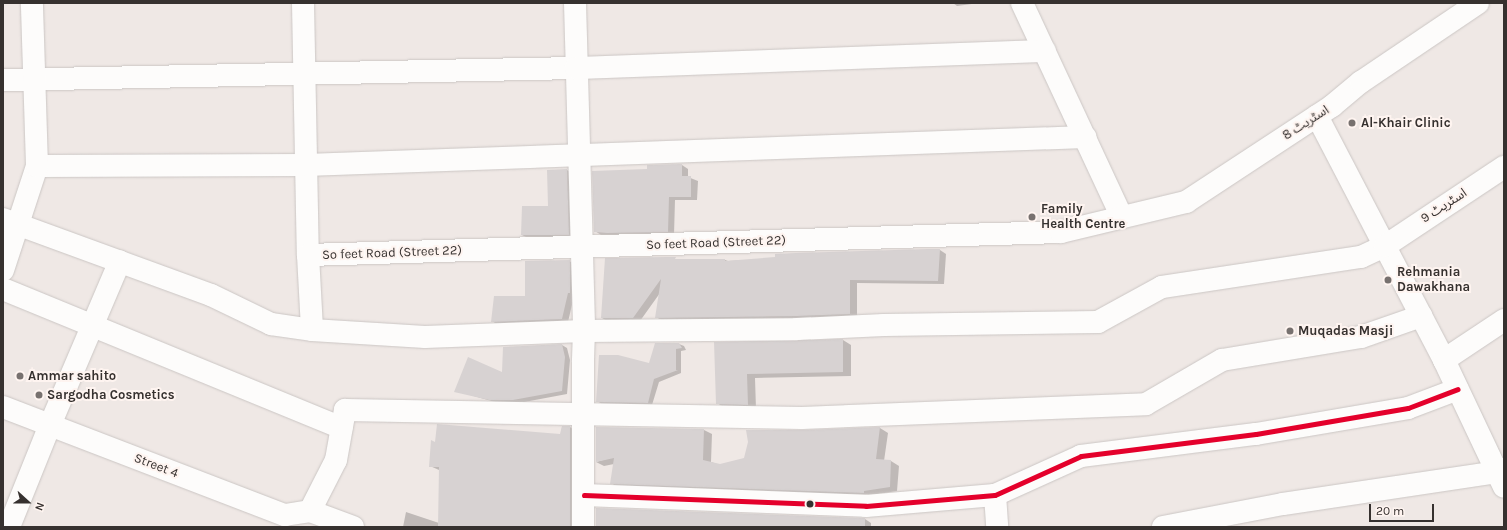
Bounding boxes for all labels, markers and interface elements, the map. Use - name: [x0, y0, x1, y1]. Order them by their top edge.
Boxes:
- street label: اسٹریٹ 8: [1280, 102, 1332, 144]
- place label: Al-Khair Clinic: [1361, 115, 1451, 131]
- marker: Al-Khair Clinic: [1346, 117, 1358, 129]
- street label: اسٹریٹ 9: [1418, 185, 1470, 227]
- place label: Family Health Centre: [1041, 202, 1125, 233]
- marker: Family Health Centre: [1026, 211, 1038, 223]
- street label: So feet Road (Street 22): [646, 233, 786, 253]
- street label: So feet Road (Street 22): [322, 243, 462, 263]
- place label: Rehmania Dawakhana: [1397, 265, 1470, 296]
- marker: Rehmania Dawakhana: [1382, 274, 1394, 286]
- place label: Muqadas Masji: [1298, 323, 1393, 339]
- marker: Muqadas Masji: [1285, 326, 1295, 336]
- place label: Ammar sahito: [28, 368, 116, 384]
- marker: Ammar sahito: [15, 371, 25, 381]
- place label: Sargodha Cosmetics: [47, 387, 175, 403]
- marker: Sargodha Cosmetics: [34, 390, 44, 400]
- street label: Street 4: [132, 450, 180, 482]
- north arrow: [8, 482, 48, 522]
- scale bar: [1371, 496, 1436, 522]
- unlabelled marker: [805, 499, 815, 509]
- text: N: [32, 500, 47, 512]
- text: 20 m: [1376, 504, 1404, 518]

